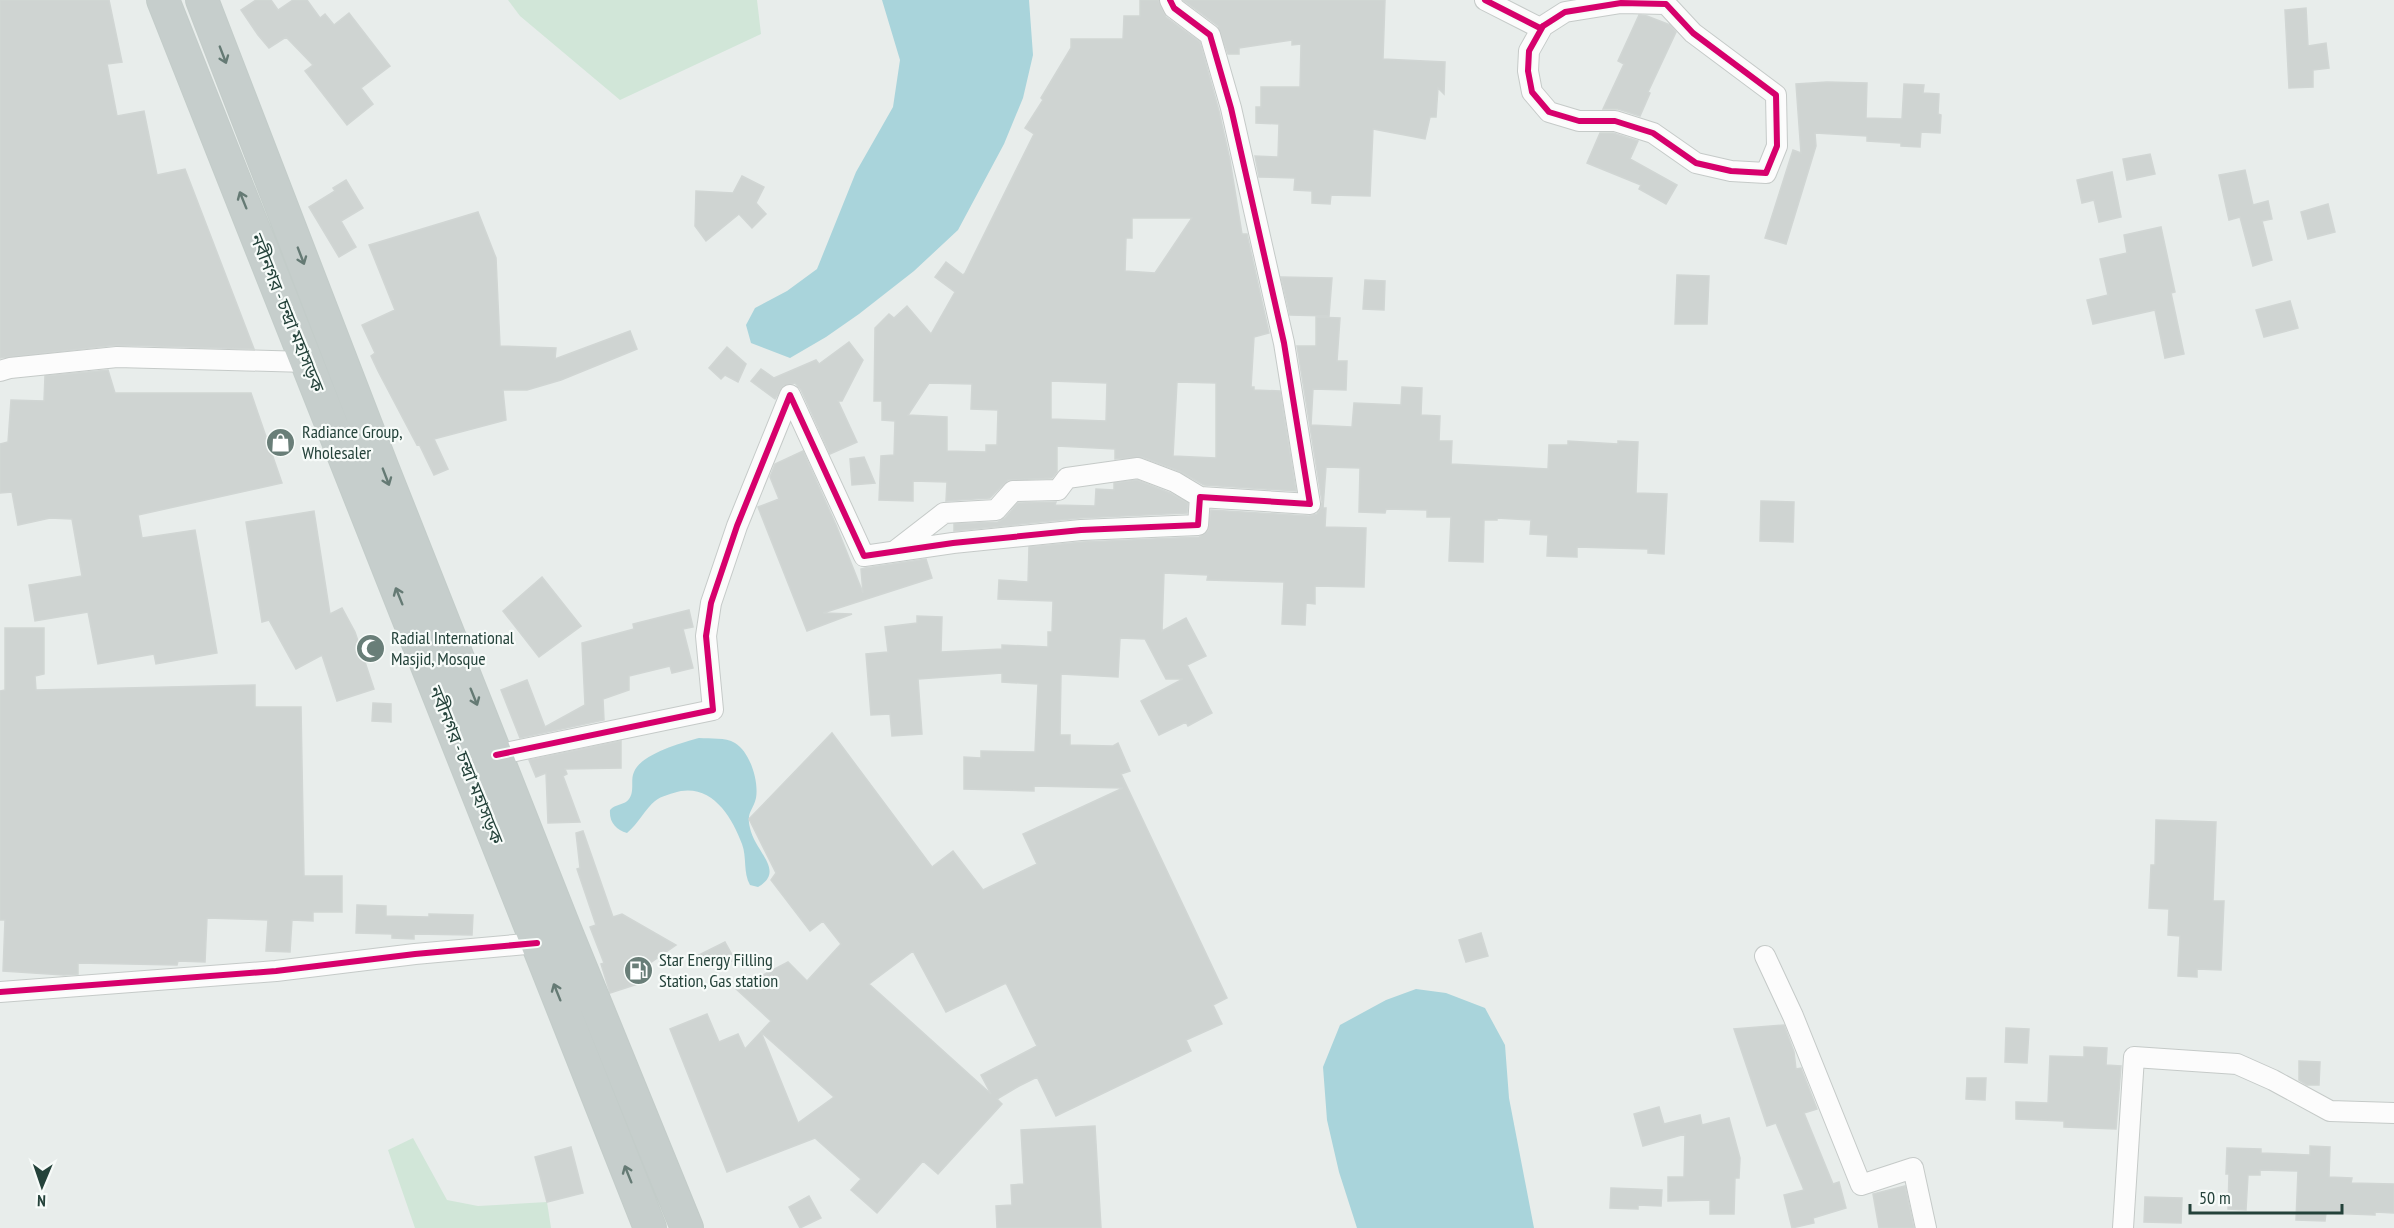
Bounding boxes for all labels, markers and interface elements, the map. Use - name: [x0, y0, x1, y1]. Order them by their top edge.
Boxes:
- one-way arrow: [218, 45, 229, 63]
- one-way arrow: [236, 191, 247, 210]
- street label: নবীনগর - চন্দ্রা মহাসড়ক: [245, 229, 330, 396]
- one-way arrow: [297, 246, 308, 265]
- place label: Radiance Group, Wholesaler: [302, 420, 403, 464]
- shop icon: Radiance Group, Wholesaler: [265, 426, 297, 458]
- one-way arrow: [382, 467, 393, 486]
- one-way arrow: [393, 587, 404, 606]
- place label: Radial International Masjid, Mosque: [391, 626, 515, 670]
- mosque icon: Radial International Masjid, Mosque: [354, 632, 386, 664]
- street label: নবীনগর - চন্দ্রা মহাসড়ক: [424, 681, 509, 848]
- one-way arrow: [469, 688, 480, 706]
- place label: Star Energy Filling Station, Gas station: [659, 948, 778, 992]
- fuel station icon: Star Energy Filling Station, Gas station: [622, 954, 654, 986]
- one-way arrow: [550, 983, 561, 1002]
- north arrow: [12, 1156, 72, 1216]
- one-way arrow: [622, 1165, 633, 1183]
- scale bar: [2190, 1177, 2342, 1215]
- text: 50 m: [2199, 1186, 2231, 1209]
- text: N: [37, 1191, 46, 1211]

